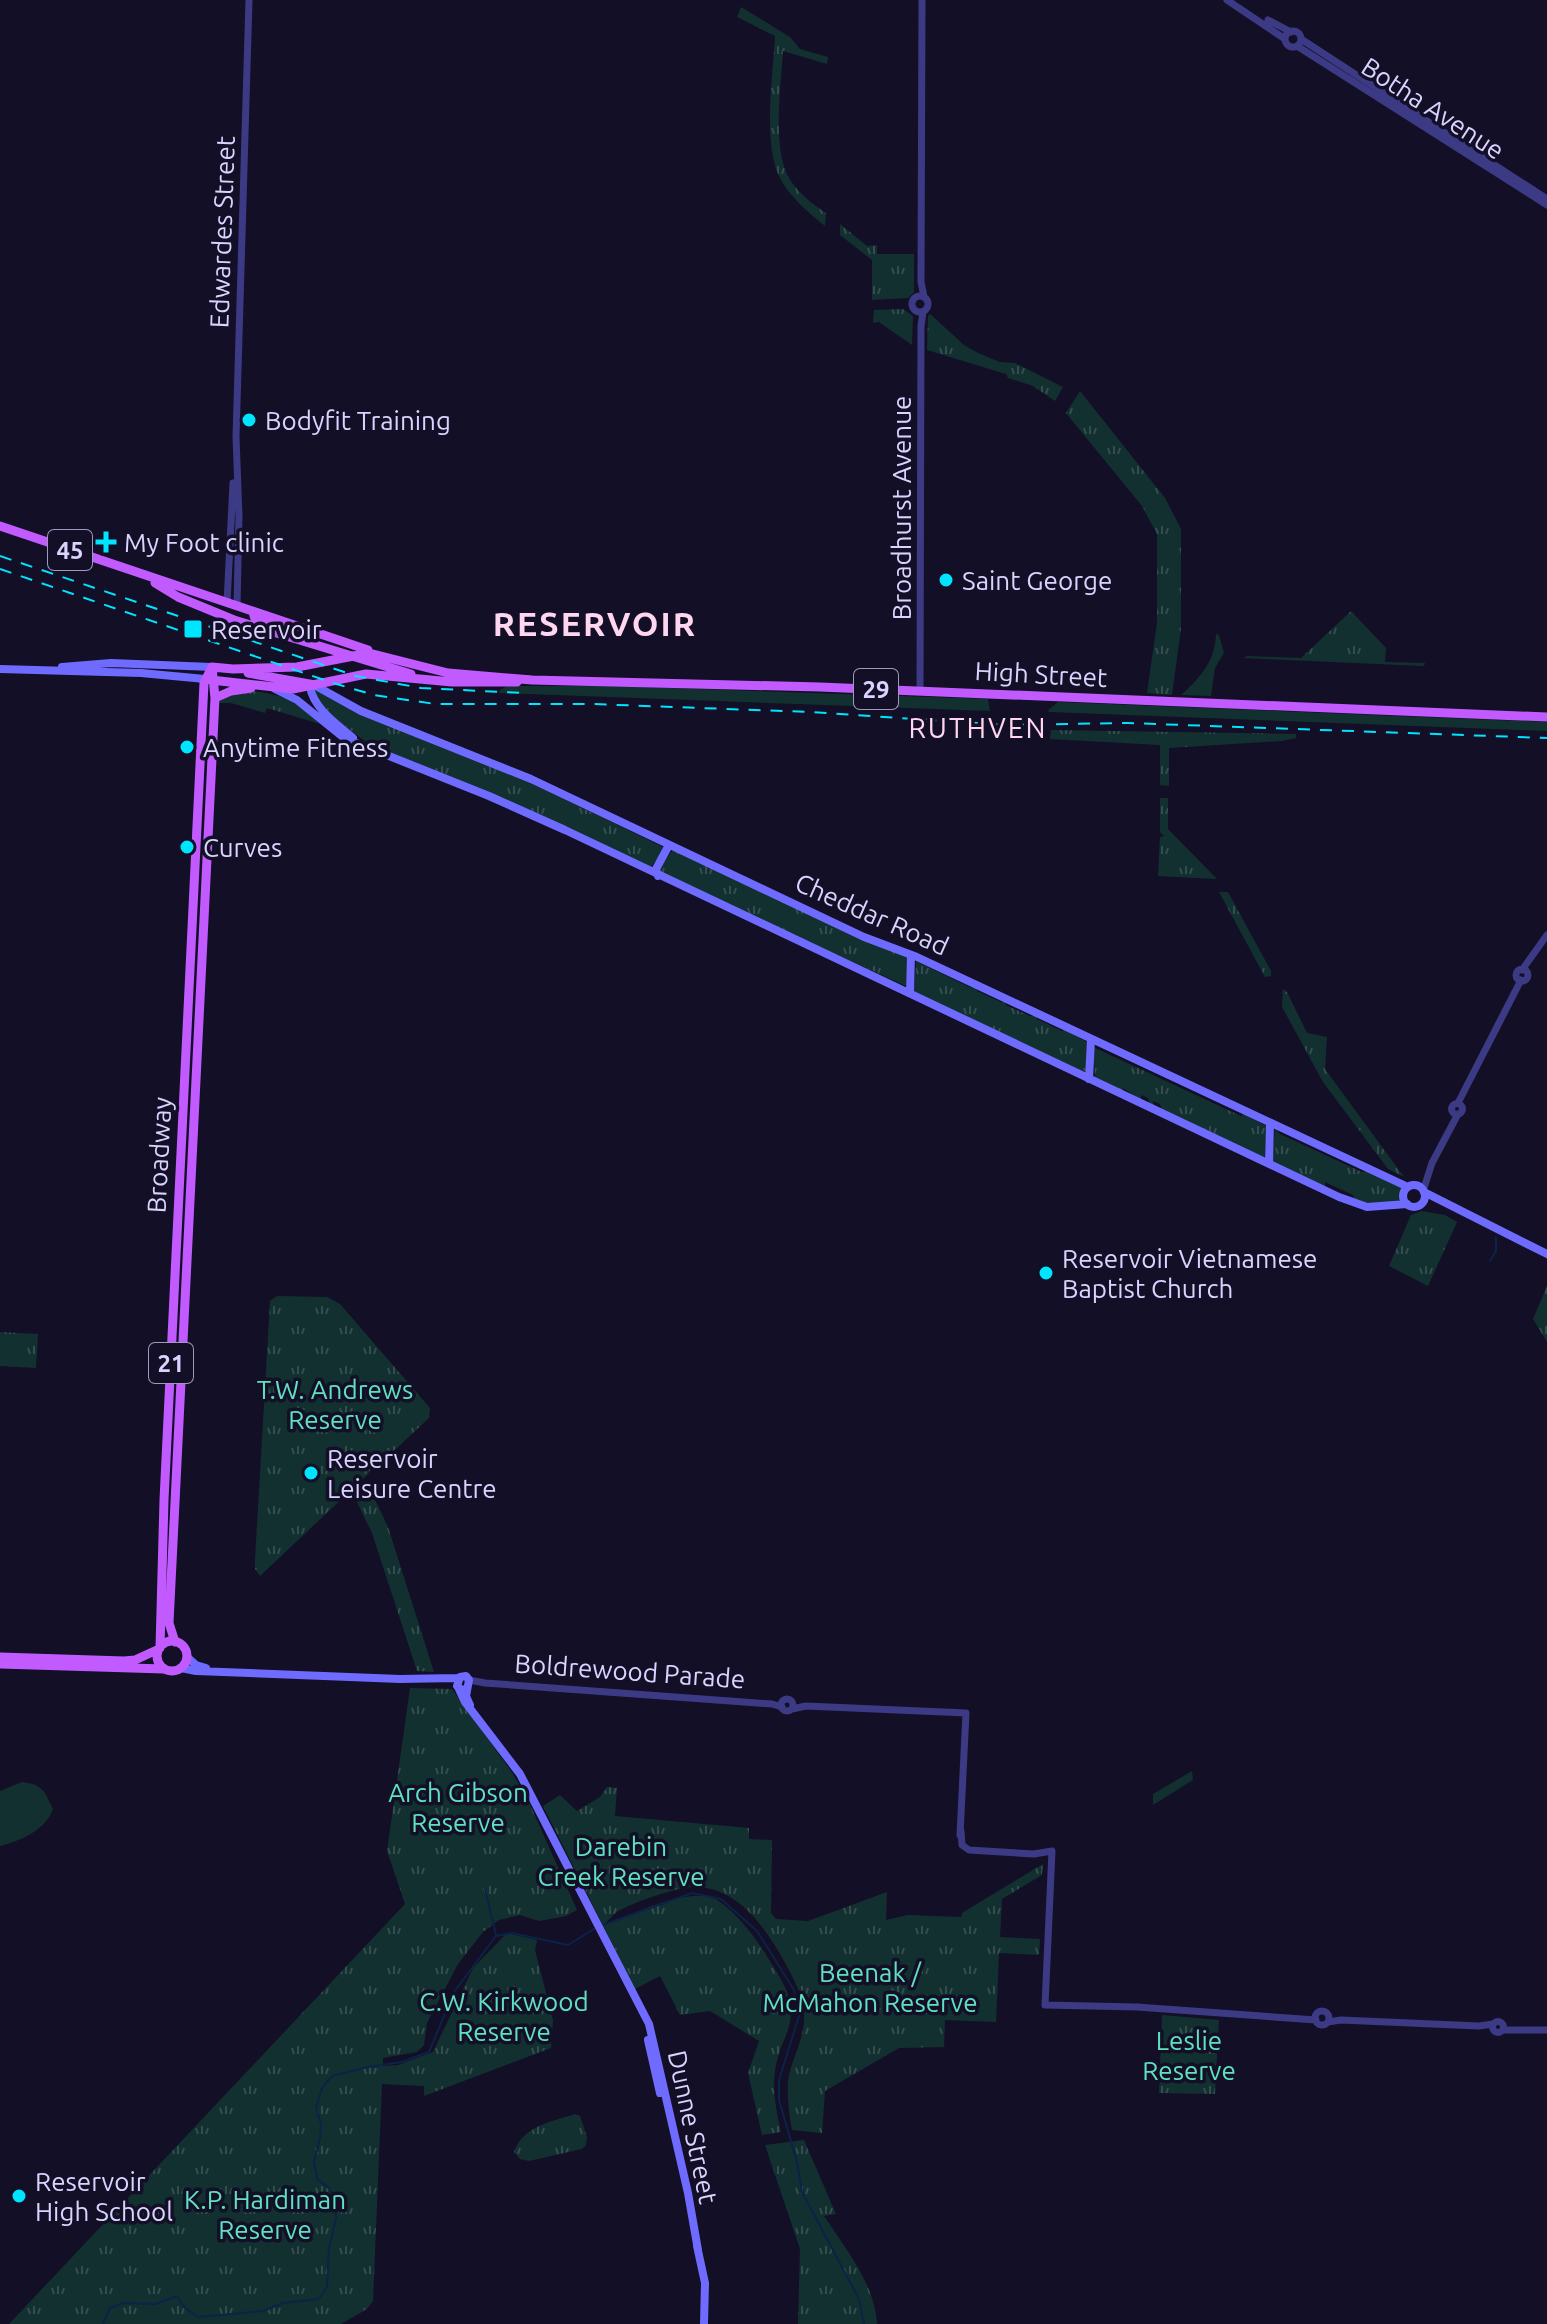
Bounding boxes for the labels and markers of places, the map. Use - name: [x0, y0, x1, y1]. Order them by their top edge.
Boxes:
- place label: Bodyfit Training: [265, 406, 451, 435]
- marker: Bodyfit Training: [240, 411, 258, 429]
- place label: My Foot clinic: [124, 528, 284, 557]
- marker: My Foot clinic: [95, 531, 117, 553]
- place label: Saint George: [962, 566, 1112, 595]
- marker: Saint George: [937, 571, 955, 589]
- place label: Reservoir: [211, 615, 322, 644]
- marker: Reservoir: [182, 618, 204, 640]
- place label: Anytime Fitness: [203, 733, 388, 762]
- marker: Anytime Fitness: [178, 738, 196, 756]
- place label: Curves: [203, 833, 282, 862]
- marker: Curves: [178, 838, 196, 856]
- place label: Reservoir Vietnamese Baptist Church: [1062, 1244, 1317, 1303]
- marker: Reservoir Vietnamese Baptist Church: [1037, 1264, 1055, 1282]
- place label: Reservoir Leisure Centre: [327, 1444, 497, 1503]
- marker: Reservoir Leisure Centre: [302, 1464, 320, 1482]
- place label: Reservoir High School: [35, 2167, 173, 2226]
- marker: Reservoir High School: [10, 2187, 28, 2205]

